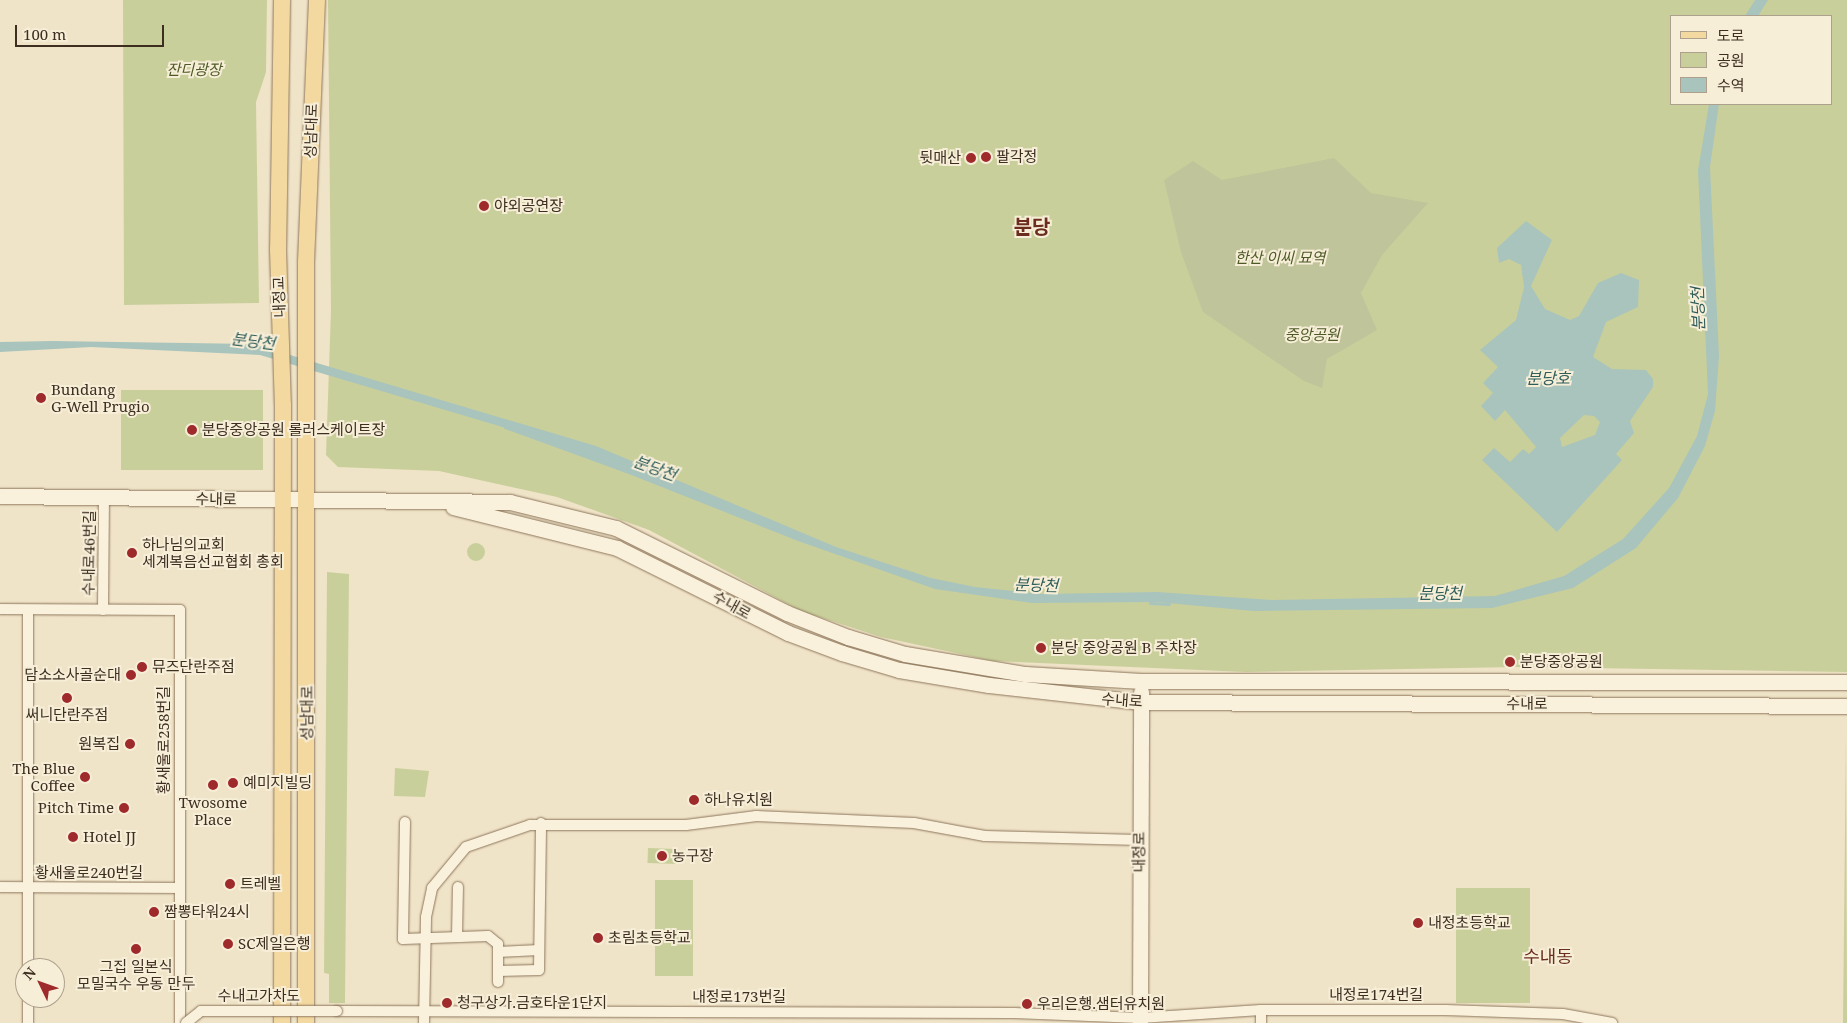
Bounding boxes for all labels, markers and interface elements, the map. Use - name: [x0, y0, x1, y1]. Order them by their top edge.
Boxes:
- scale bar: [18, 15, 166, 47]
- legend: [1670, 15, 1832, 105]
- text: 100 m: [23, 24, 66, 44]
- text: 도로: [1717, 25, 1745, 45]
- text: 공원: [1717, 50, 1745, 70]
- park label: 잔디광장: [166, 61, 222, 79]
- text: 수역: [1717, 75, 1745, 95]
- street label: 성남대로: [301, 103, 321, 159]
- place label: 팔각정: [996, 148, 1037, 166]
- place label: 뒷매산: [920, 149, 961, 167]
- marker: 팔각정: [980, 151, 992, 163]
- marker: 뒷매산: [965, 152, 977, 164]
- place label: 야외공연장: [494, 197, 563, 215]
- marker: 야외공연장: [478, 200, 490, 212]
- district label: 분당: [1014, 214, 1050, 238]
- park label: 한산 이씨 묘역: [1235, 249, 1325, 267]
- street label: 내정교: [269, 276, 289, 318]
- water label: 분당천: [1688, 287, 1708, 331]
- park label: 중앙공원: [1284, 326, 1340, 344]
- water label: 분당천: [230, 329, 276, 353]
- water label: 분당호: [1526, 368, 1570, 388]
- place label: Bundang G-Well Prugio: [51, 380, 150, 415]
- marker: Bundang G-Well Prugio: [35, 392, 47, 404]
- place label: 분당중앙공원 롤러스케이트장: [202, 421, 385, 439]
- marker: 분당중앙공원 롤러스케이트장: [186, 424, 198, 436]
- water label: 분당천: [631, 451, 679, 485]
- street label: 수내로: [195, 490, 237, 508]
- street label: 수내로46번길: [79, 510, 99, 596]
- place label: 하나님의교회 세계복음선교협회 총회: [142, 535, 284, 570]
- marker: 하나님의교회 세계복음선교협회 총회: [126, 547, 138, 559]
- water label: 분당천: [1014, 575, 1058, 595]
- water label: 분당천: [1418, 583, 1462, 603]
- street label: 수내로: [710, 587, 754, 623]
- place label: 분당 중앙공원 B 주차장: [1051, 639, 1197, 657]
- marker: 분당 중앙공원 B 주차장: [1035, 642, 1047, 654]
- place label: 분당중앙공원: [1520, 653, 1603, 671]
- marker: 분당중앙공원: [1504, 656, 1516, 668]
- place label: 뮤즈단란주점: [152, 658, 235, 676]
- marker: 뮤즈단란주점: [136, 661, 148, 673]
- place label: 담소소사골순대: [24, 666, 121, 684]
- marker: 담소소사골순대: [125, 669, 137, 681]
- street label: 성남대로: [298, 685, 316, 741]
- street label: 황새울로258번길: [155, 686, 173, 794]
- street label: 수내로: [1101, 690, 1143, 710]
- marker: 써니단란주점: [61, 692, 73, 704]
- street label: 수내로: [1506, 695, 1548, 713]
- place label: 써니단란주점: [26, 706, 108, 724]
- place label: 원복집: [79, 735, 120, 753]
- marker: 원복집: [124, 738, 136, 750]
- place label: The Blue Coffee: [12, 759, 75, 794]
- marker: The Blue Coffee: [79, 771, 91, 783]
- place label: 예미지빌딩: [243, 774, 312, 792]
- marker: 예미지빌딩: [227, 777, 239, 789]
- marker: Twosome Place: [207, 779, 219, 791]
- place label: 하나유치원: [704, 791, 773, 809]
- place label: Twosome Place: [179, 793, 247, 828]
- marker: 하나유치원: [688, 794, 700, 806]
- place label: Pitch Time: [38, 799, 114, 817]
- marker: Pitch Time: [118, 802, 130, 814]
- place label: Hotel JJ: [83, 828, 136, 846]
- marker: Hotel JJ: [67, 831, 79, 843]
- street label: 내정로: [1130, 831, 1148, 873]
- place label: 농구장: [672, 847, 713, 865]
- marker: 농구장: [656, 850, 668, 862]
- street label: 황새울로240번길: [35, 864, 143, 882]
- place label: 트레벨: [240, 875, 281, 893]
- marker: 트레벨: [224, 878, 236, 890]
- place label: 짬뽕타워24시: [164, 903, 250, 921]
- marker: 짬뽕타워24시: [148, 906, 160, 918]
- place label: 내정초등학교: [1428, 914, 1511, 932]
- marker: 내정초등학교: [1412, 917, 1424, 929]
- place label: 초림초등학교: [608, 929, 691, 947]
- marker: 초림초등학교: [592, 932, 604, 944]
- place label: SC제일은행: [238, 935, 311, 953]
- marker: SC제일은행: [222, 938, 234, 950]
- marker: 그집 일본식 모밀국수 우동 만두: [130, 943, 142, 955]
- district label: 수내동: [1523, 945, 1573, 967]
- place label: 그집 일본식 모밀국수 우동 만두: [77, 957, 195, 992]
- north arrow: [15, 958, 65, 1008]
- text: N: [18, 963, 40, 984]
- street label: 내정로174번길: [1329, 986, 1423, 1004]
- street label: 수내고가차도: [218, 987, 300, 1005]
- street label: 내정로173번길: [692, 988, 786, 1006]
- place label: 청구상가.금호타운1단지: [457, 994, 607, 1012]
- place label: 우리은행.샘터유치원: [1037, 995, 1165, 1013]
- marker: 청구상가.금호타운1단지: [441, 997, 453, 1009]
- marker: 우리은행.샘터유치원: [1021, 998, 1033, 1010]

